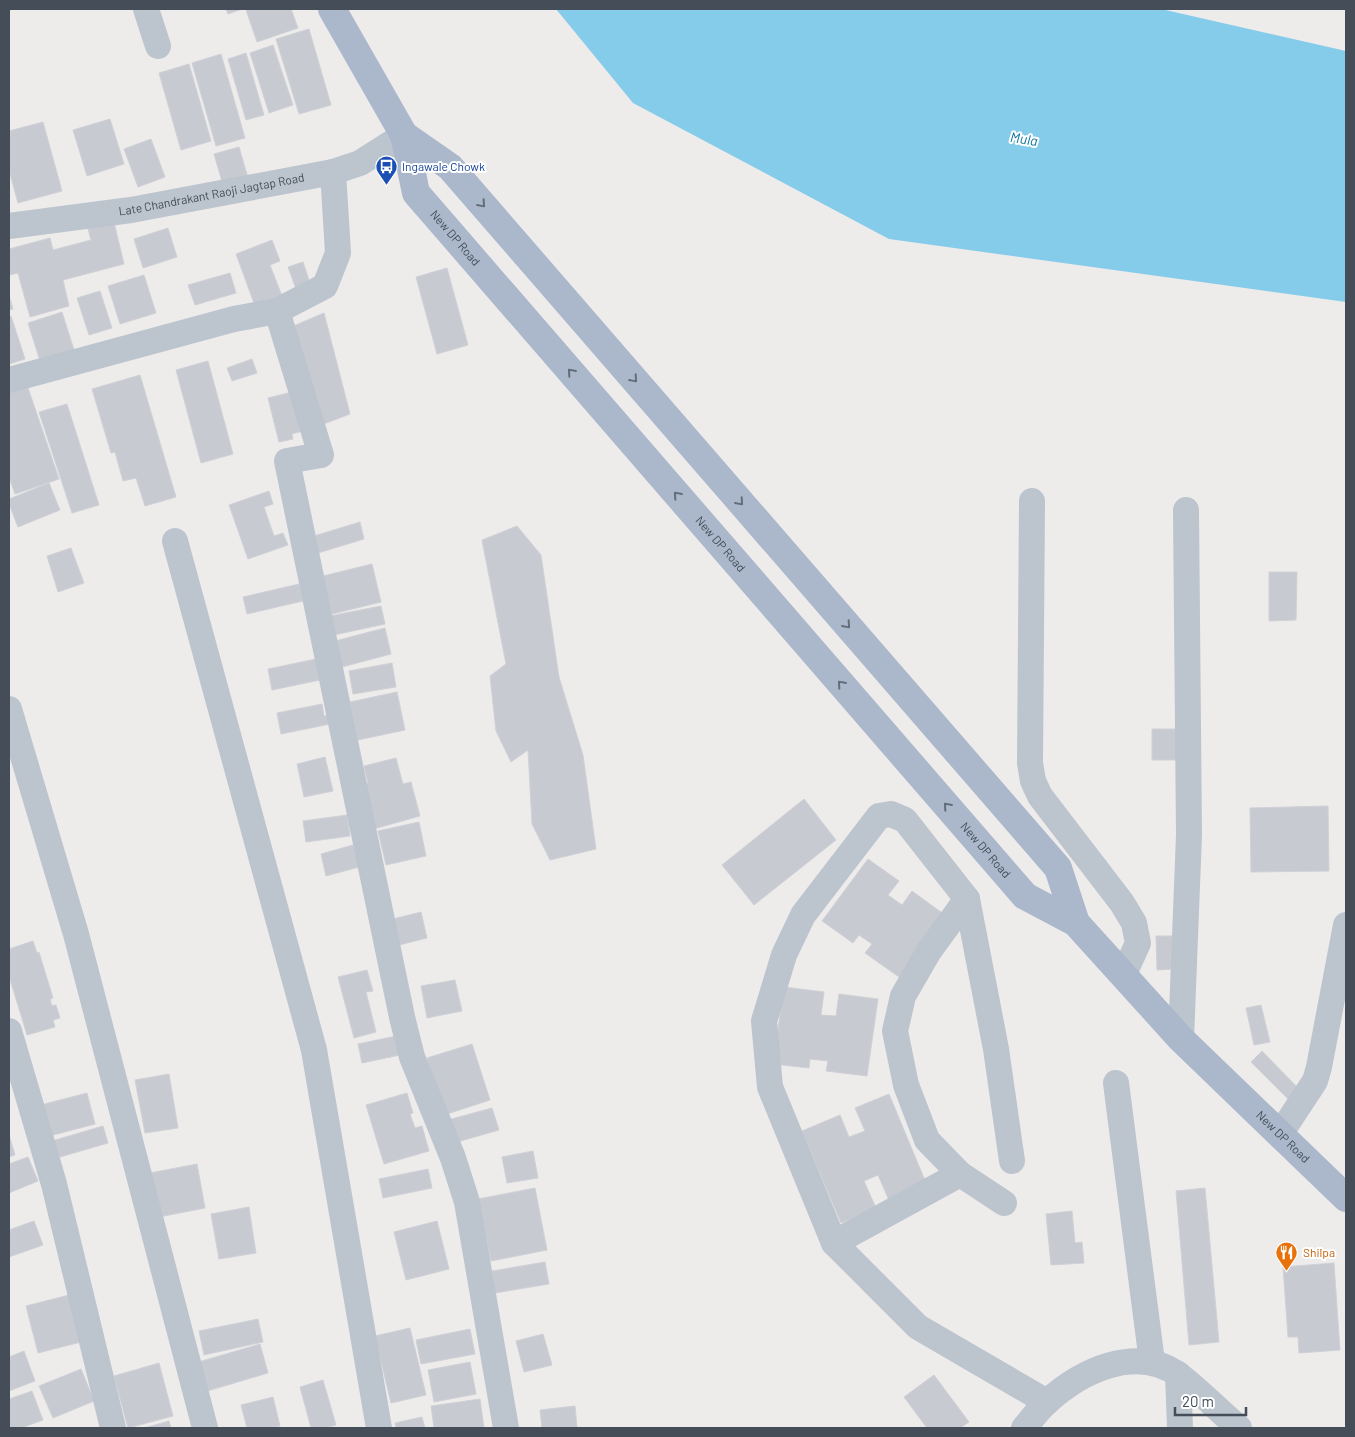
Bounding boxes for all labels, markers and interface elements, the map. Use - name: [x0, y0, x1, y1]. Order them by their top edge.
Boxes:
- water label: Mula: [1009, 128, 1039, 149]
- bus stop icon: Ingawale Chowk: [374, 155, 398, 186]
- place label: Ingawale Chowk: [402, 159, 485, 173]
- street label: Late Chandrakant Raoji Jagtap Road: [118, 170, 305, 218]
- one-way arrow: [476, 198, 485, 207]
- street label: New DP Road: [428, 207, 484, 268]
- one-way arrow: [568, 368, 577, 377]
- one-way arrow: [628, 374, 637, 383]
- one-way arrow: [674, 491, 683, 500]
- one-way arrow: [735, 496, 743, 505]
- street label: New DP Road: [693, 513, 749, 574]
- one-way arrow: [841, 619, 850, 628]
- one-way arrow: [838, 680, 847, 689]
- one-way arrow: [944, 803, 953, 812]
- street label: New DP Road: [958, 819, 1014, 880]
- street label: New DP Road: [1254, 1107, 1313, 1165]
- restaurant icon: Shilpa: [1275, 1241, 1299, 1272]
- place label: Shilpa: [1303, 1245, 1335, 1259]
- scale bar: [1175, 1384, 1246, 1416]
- text: 20 m: [1182, 1392, 1214, 1410]

